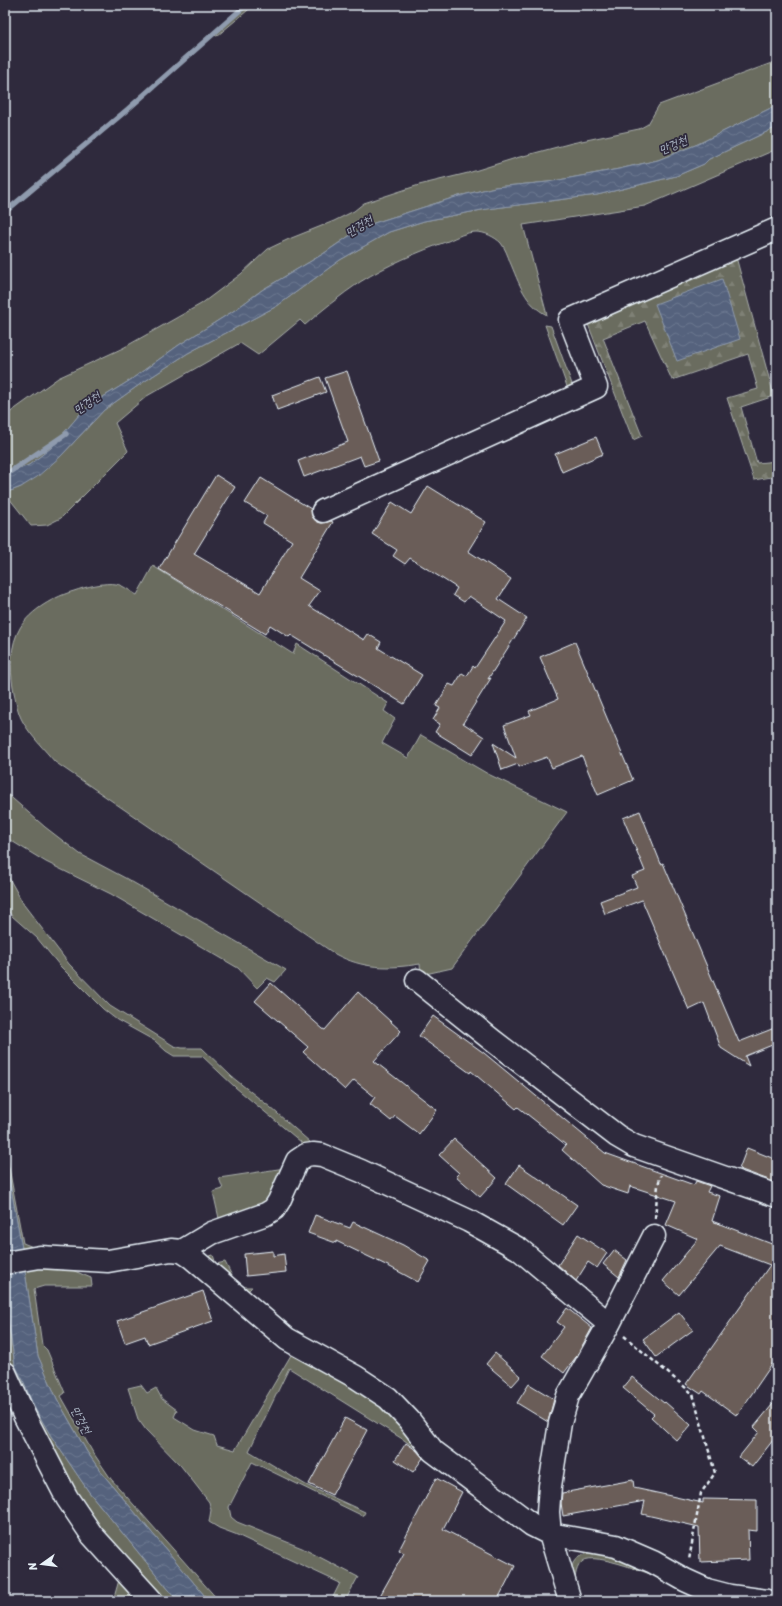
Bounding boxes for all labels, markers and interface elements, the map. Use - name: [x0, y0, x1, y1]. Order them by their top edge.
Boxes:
- water label: 만겅천: [655, 129, 692, 161]
- water label: 만겅천: [341, 208, 378, 243]
- water label: 만겅천: [69, 385, 106, 420]
- water label: 만겅천: [64, 1402, 98, 1439]
- north arrow: [22, 1544, 62, 1584]
- text: N: [23, 1560, 43, 1573]

